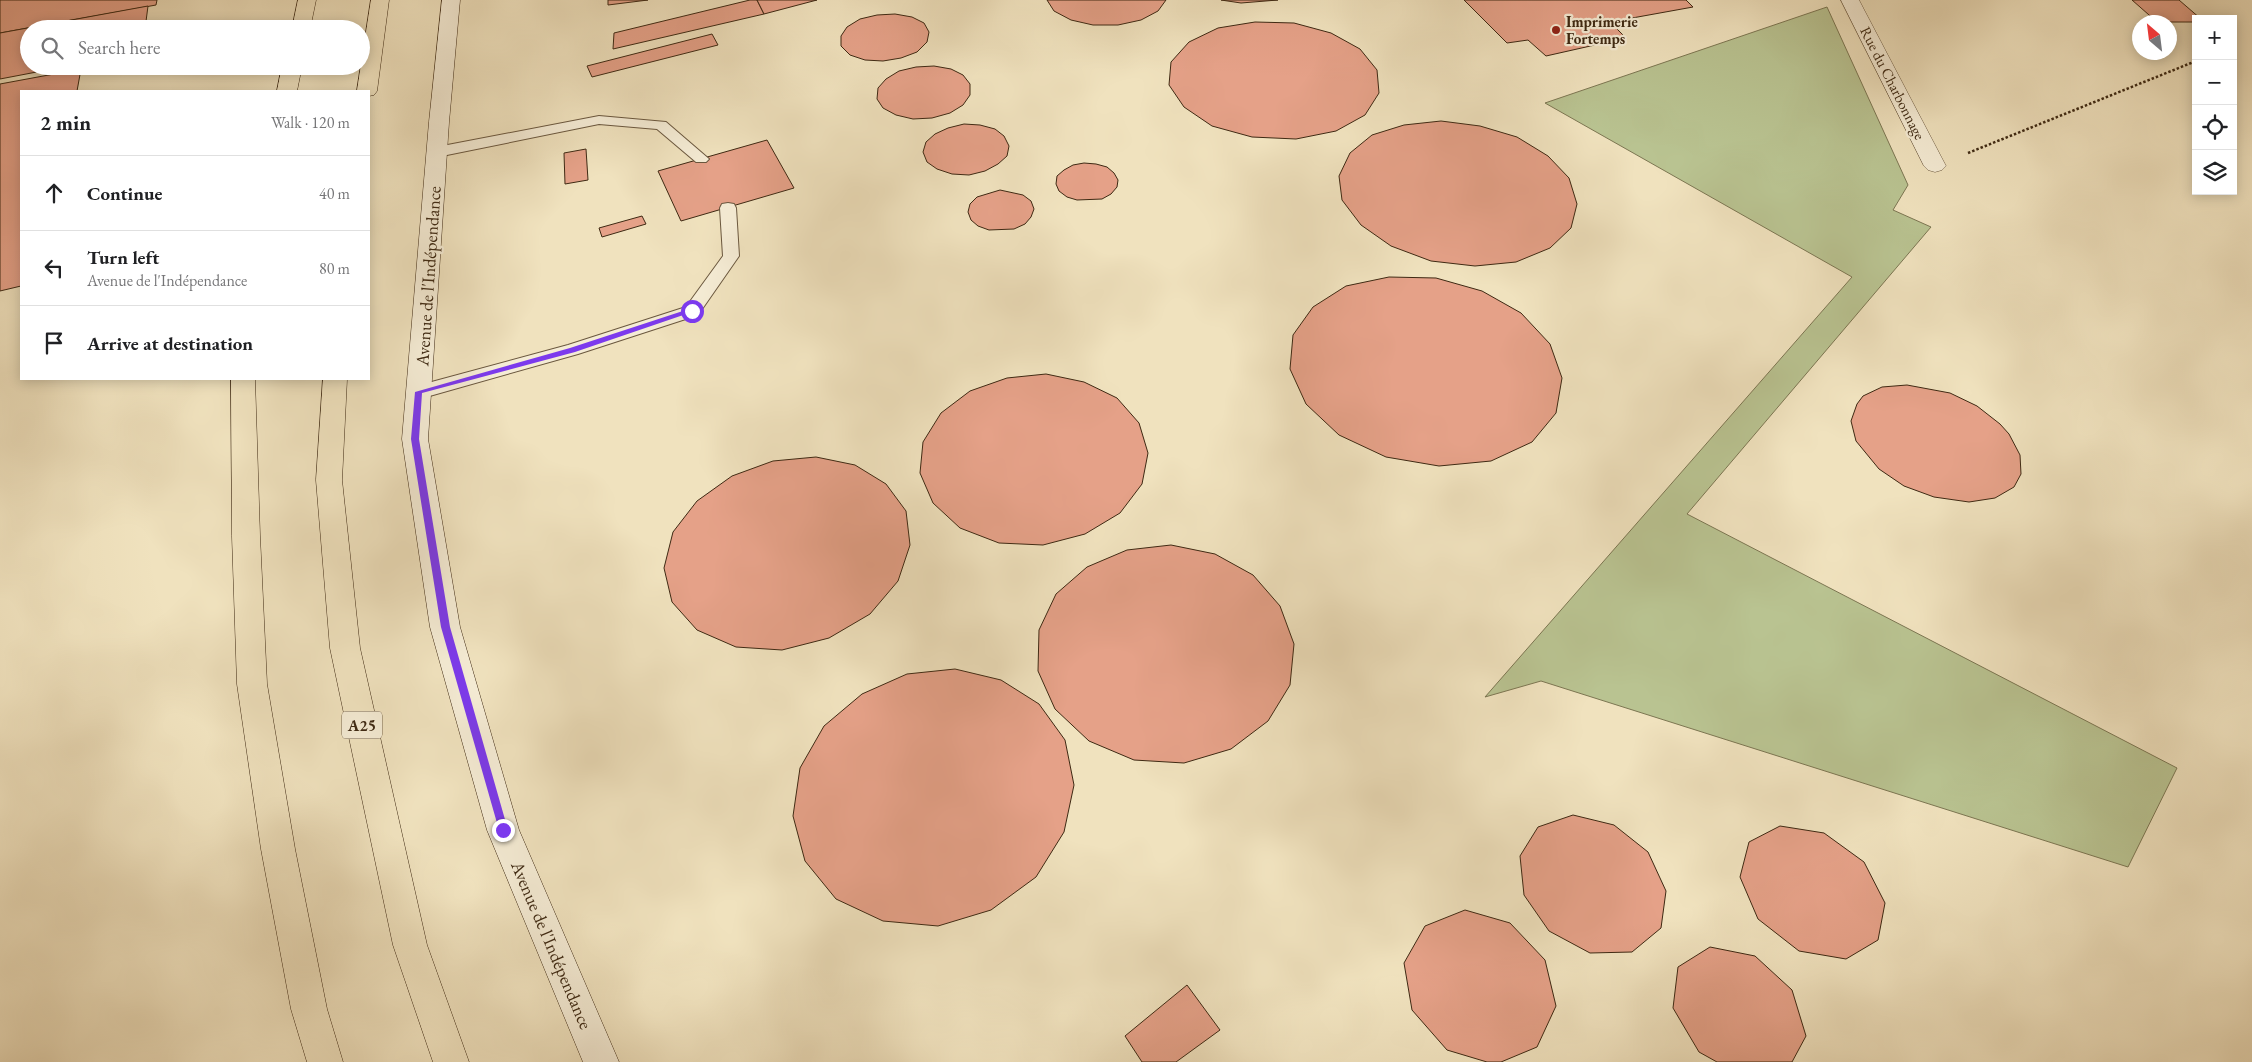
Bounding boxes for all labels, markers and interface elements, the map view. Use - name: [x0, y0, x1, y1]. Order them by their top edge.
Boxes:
- place label: Imprimerie Fortemps: [1566, 12, 1638, 48]
- north arrow: [2132, 15, 2177, 60]
- map controls: [2192, 15, 2237, 195]
- button: +: [2192, 15, 2237, 60]
- search box: [20, 20, 370, 75]
- street label: Rue du Charbonnage: [1856, 23, 1930, 143]
- marker: Imprimerie Fortemps: [1550, 24, 1562, 36]
- icon: search: [38, 34, 66, 62]
- text: Search here: [78, 35, 160, 60]
- button: −: [2192, 60, 2237, 105]
- button: locate: [2192, 105, 2237, 150]
- text: 2 min: [40, 109, 91, 136]
- text: Walk · 120 m: [271, 112, 350, 133]
- button: layers: [2192, 150, 2237, 195]
- icon: ahead: [40, 179, 68, 207]
- text: Continue: [87, 181, 162, 206]
- text: 40 m: [319, 183, 350, 204]
- street label: Avenue de l'Indépendance: [410, 185, 446, 368]
- text: Turn left: [87, 245, 159, 270]
- icon: left: [40, 254, 68, 282]
- text: 80 m: [319, 258, 350, 279]
- text: Avenue de l'Indépendance: [87, 270, 247, 291]
- route start: [681, 300, 704, 323]
- icon: arrive: [40, 329, 68, 357]
- text: Arrive at destination: [87, 331, 253, 356]
- road number: A25: [342, 712, 382, 738]
- route end: [492, 819, 515, 842]
- street label: Avenue de l'Indépendance: [506, 857, 598, 1032]

